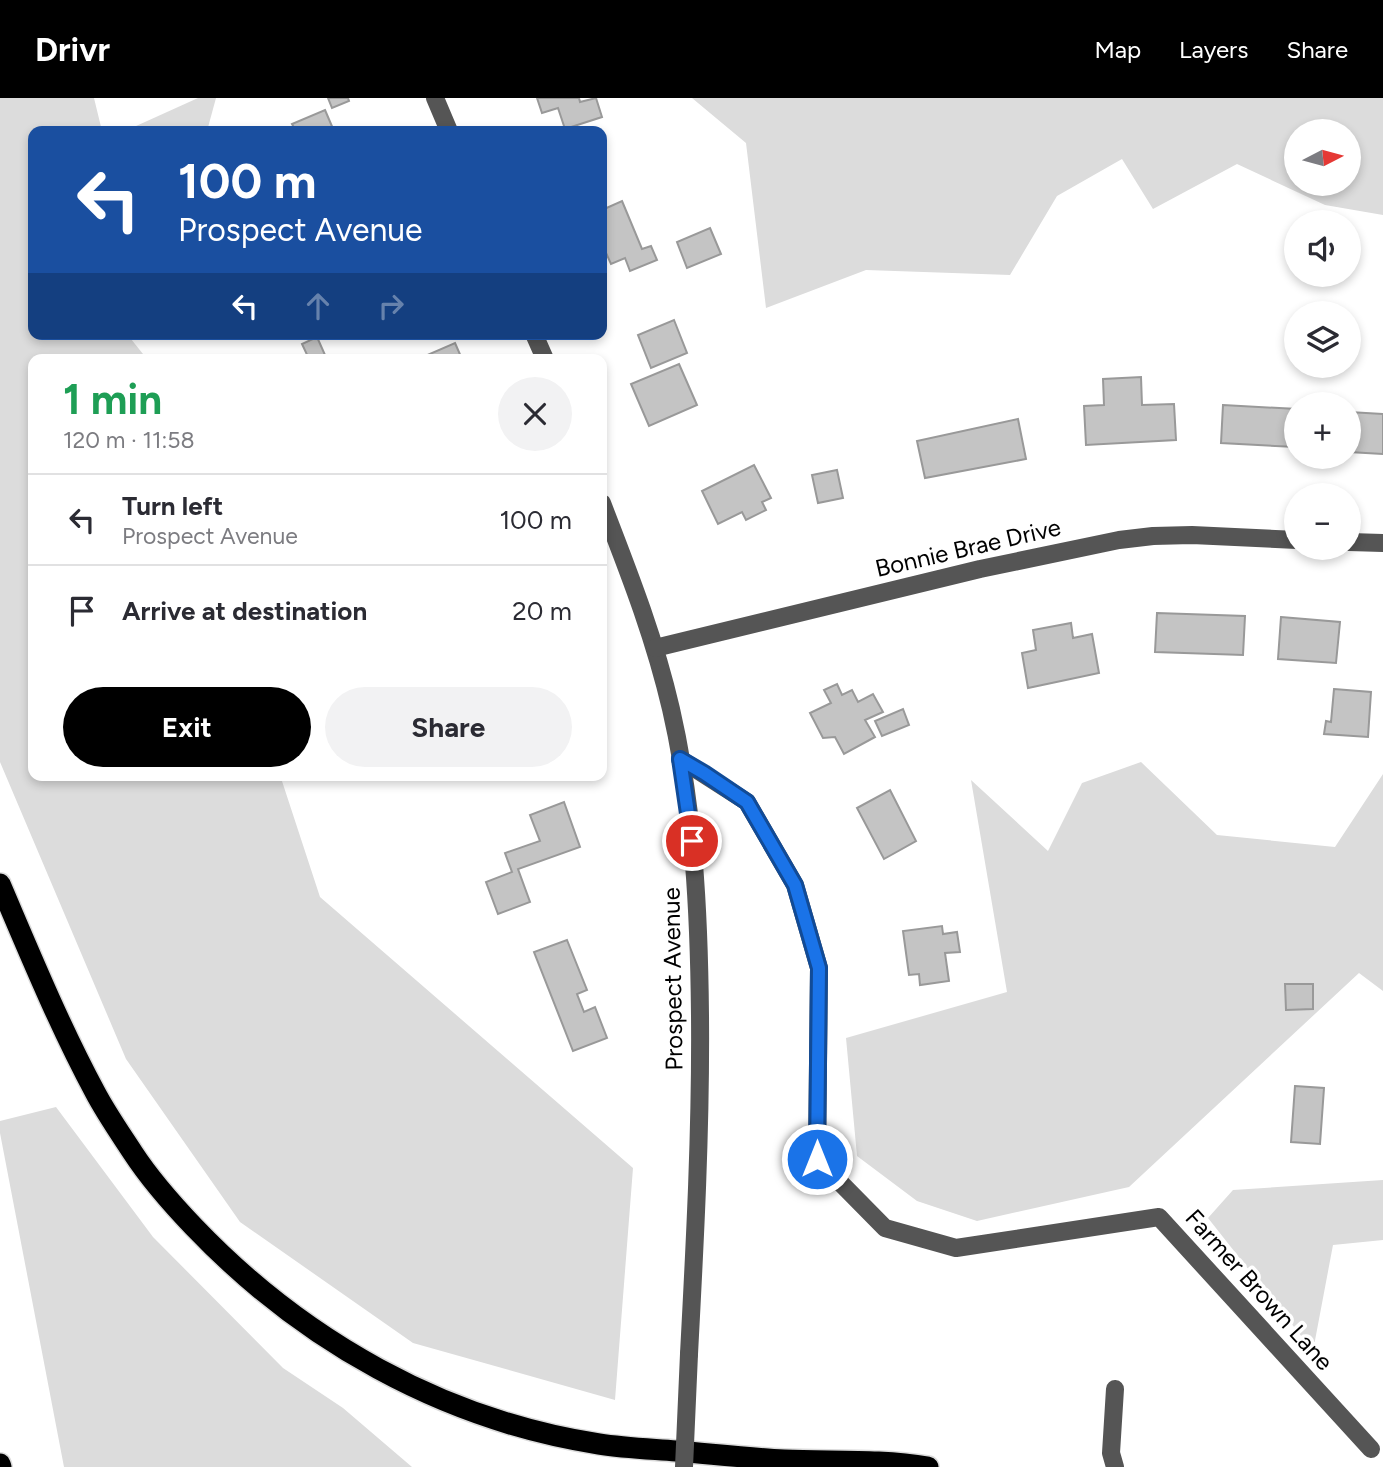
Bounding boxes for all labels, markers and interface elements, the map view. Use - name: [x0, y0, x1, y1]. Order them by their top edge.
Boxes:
- text: Drivr: [35, 30, 110, 69]
- text: Map: [1094, 35, 1141, 64]
- text: Layers: [1179, 35, 1248, 64]
- text: Share: [1286, 35, 1348, 64]
- north arrow: [1284, 119, 1362, 196]
- map controls: [1284, 119, 1361, 560]
- text: 100 m: [178, 151, 317, 210]
- icon: left: [63, 154, 154, 245]
- button: sound: [1284, 210, 1361, 287]
- text: Prospect Avenue: [178, 211, 423, 249]
- icon: left: [226, 287, 264, 325]
- icon: ahead: [299, 287, 337, 325]
- icon: right: [372, 287, 410, 325]
- button: layers: [1284, 301, 1361, 378]
- text: 1 min: [63, 374, 162, 425]
- button: close: [498, 377, 572, 451]
- button: +: [1284, 392, 1361, 469]
- text: 120 m · 11:58: [63, 426, 195, 454]
- button: −: [1284, 483, 1361, 560]
- text: Turn left: [122, 490, 223, 522]
- icon: left: [63, 501, 101, 539]
- text: 100 m: [499, 504, 572, 536]
- street label: Bonnie Brae Drive: [872, 512, 1063, 583]
- text: Prospect Avenue: [122, 522, 298, 550]
- icon: arrive: [63, 592, 101, 630]
- text: Arrive at destination: [122, 595, 367, 627]
- text: 20 m: [512, 595, 572, 627]
- button: Exit: [63, 687, 311, 767]
- button: Share: [325, 687, 572, 767]
- pin: [662, 811, 722, 871]
- icon: arrive: [673, 822, 711, 860]
- street label: Prospect Avenue: [656, 887, 689, 1071]
- position arrow: [780, 1122, 854, 1196]
- street label: Farmer Brown Lane: [1179, 1203, 1339, 1376]

